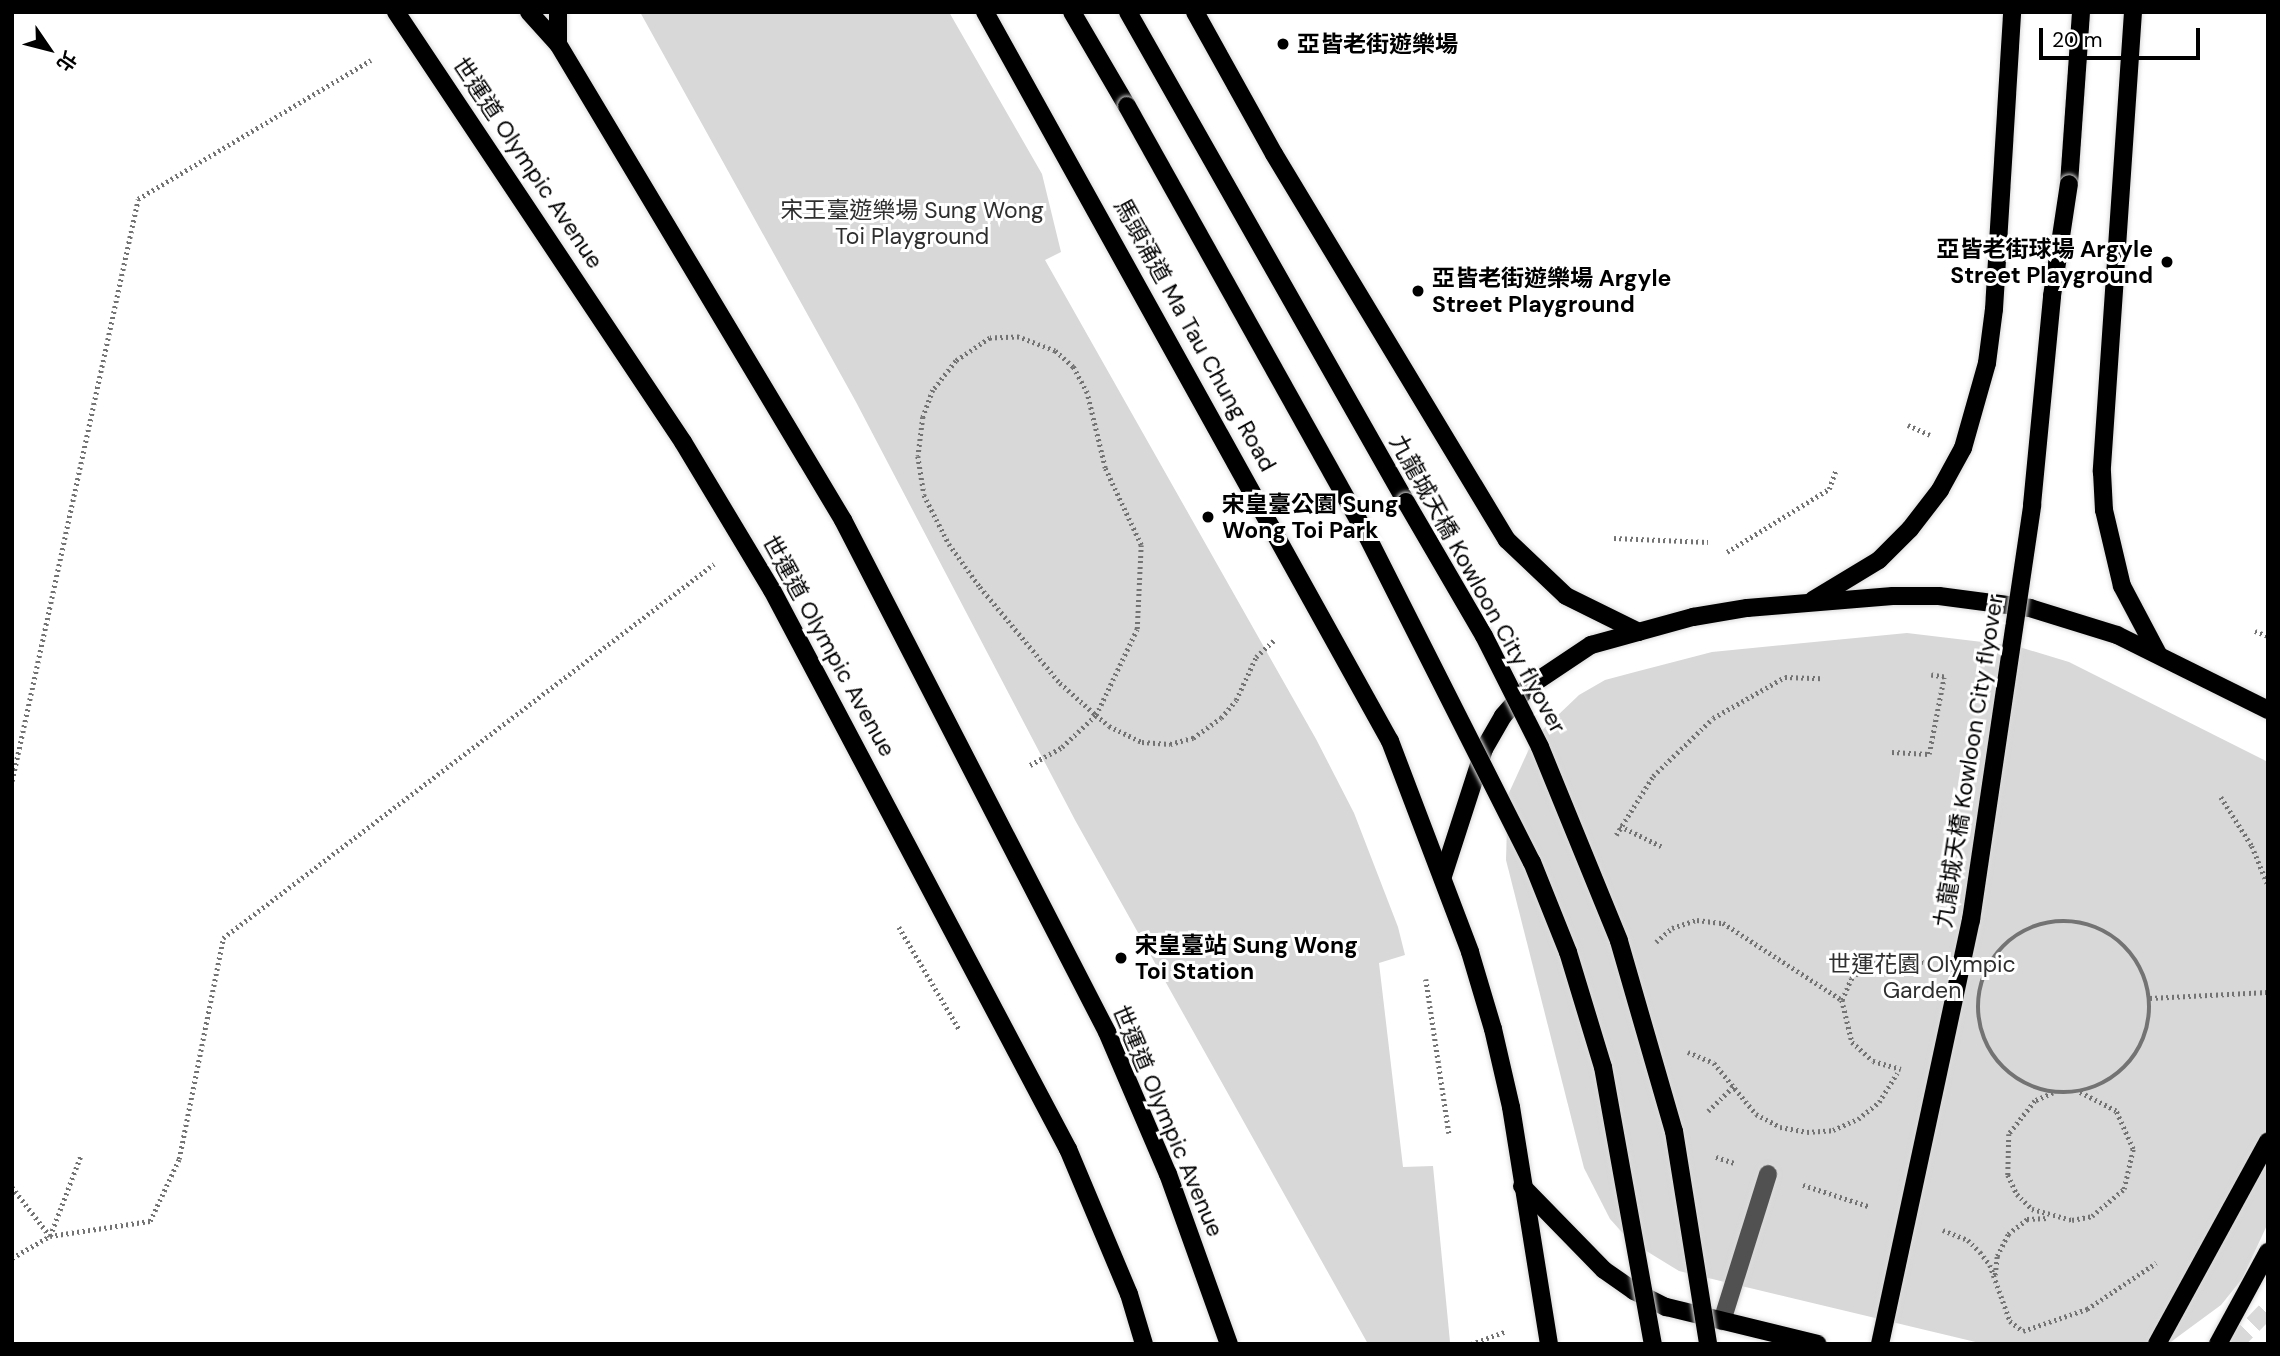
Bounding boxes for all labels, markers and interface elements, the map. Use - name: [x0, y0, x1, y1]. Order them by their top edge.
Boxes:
- north arrow: [14, 14, 84, 84]
- scale bar: [2042, 14, 2203, 58]
- text: 20 m: [2052, 26, 2103, 54]
- place label: 亞皆老街遊樂場: [1297, 30, 1458, 58]
- marker: 亞皆老街遊樂場: [1275, 36, 1291, 52]
- text: 北: [51, 46, 82, 76]
- street label: 世運道 Olympic Avenue: [447, 52, 609, 274]
- street label: 馬頭涌道 Ma Tau Chung Road: [1108, 194, 1282, 476]
- park label: 宋王臺遊樂場 Sung Wong Toi Playground: [780, 196, 1044, 250]
- place label: 亞皆老街球場 Argyle Street Playground: [1937, 235, 2153, 289]
- marker: 亞皆老街球場 Argyle Street Playground: [2159, 254, 2175, 270]
- place label: 亞皆老街遊樂場 Argyle Street Playground: [1432, 264, 1671, 318]
- marker: 亞皆老街遊樂場 Argyle Street Playground: [1410, 283, 1426, 299]
- street label: 九龍城天橋 Kowloon City flyover: [1384, 430, 1572, 738]
- place label: 宋皇臺公園 Sung Wong Toi Park: [1222, 490, 1398, 544]
- marker: 宋皇臺公園 Sung Wong Toi Park: [1200, 509, 1216, 525]
- street label: 世運道 Olympic Avenue: [757, 531, 901, 761]
- street label: 九龍城天橋 Kowloon City flyover: [1929, 592, 2009, 930]
- place label: 宋皇臺站 Sung Wong Toi Station: [1135, 931, 1358, 985]
- marker: 宋皇臺站 Sung Wong Toi Station: [1113, 950, 1129, 966]
- park label: 世運花園 Olympic Garden: [1828, 950, 2016, 1004]
- street label: 世運道 Olympic Avenue: [1107, 1001, 1229, 1241]

